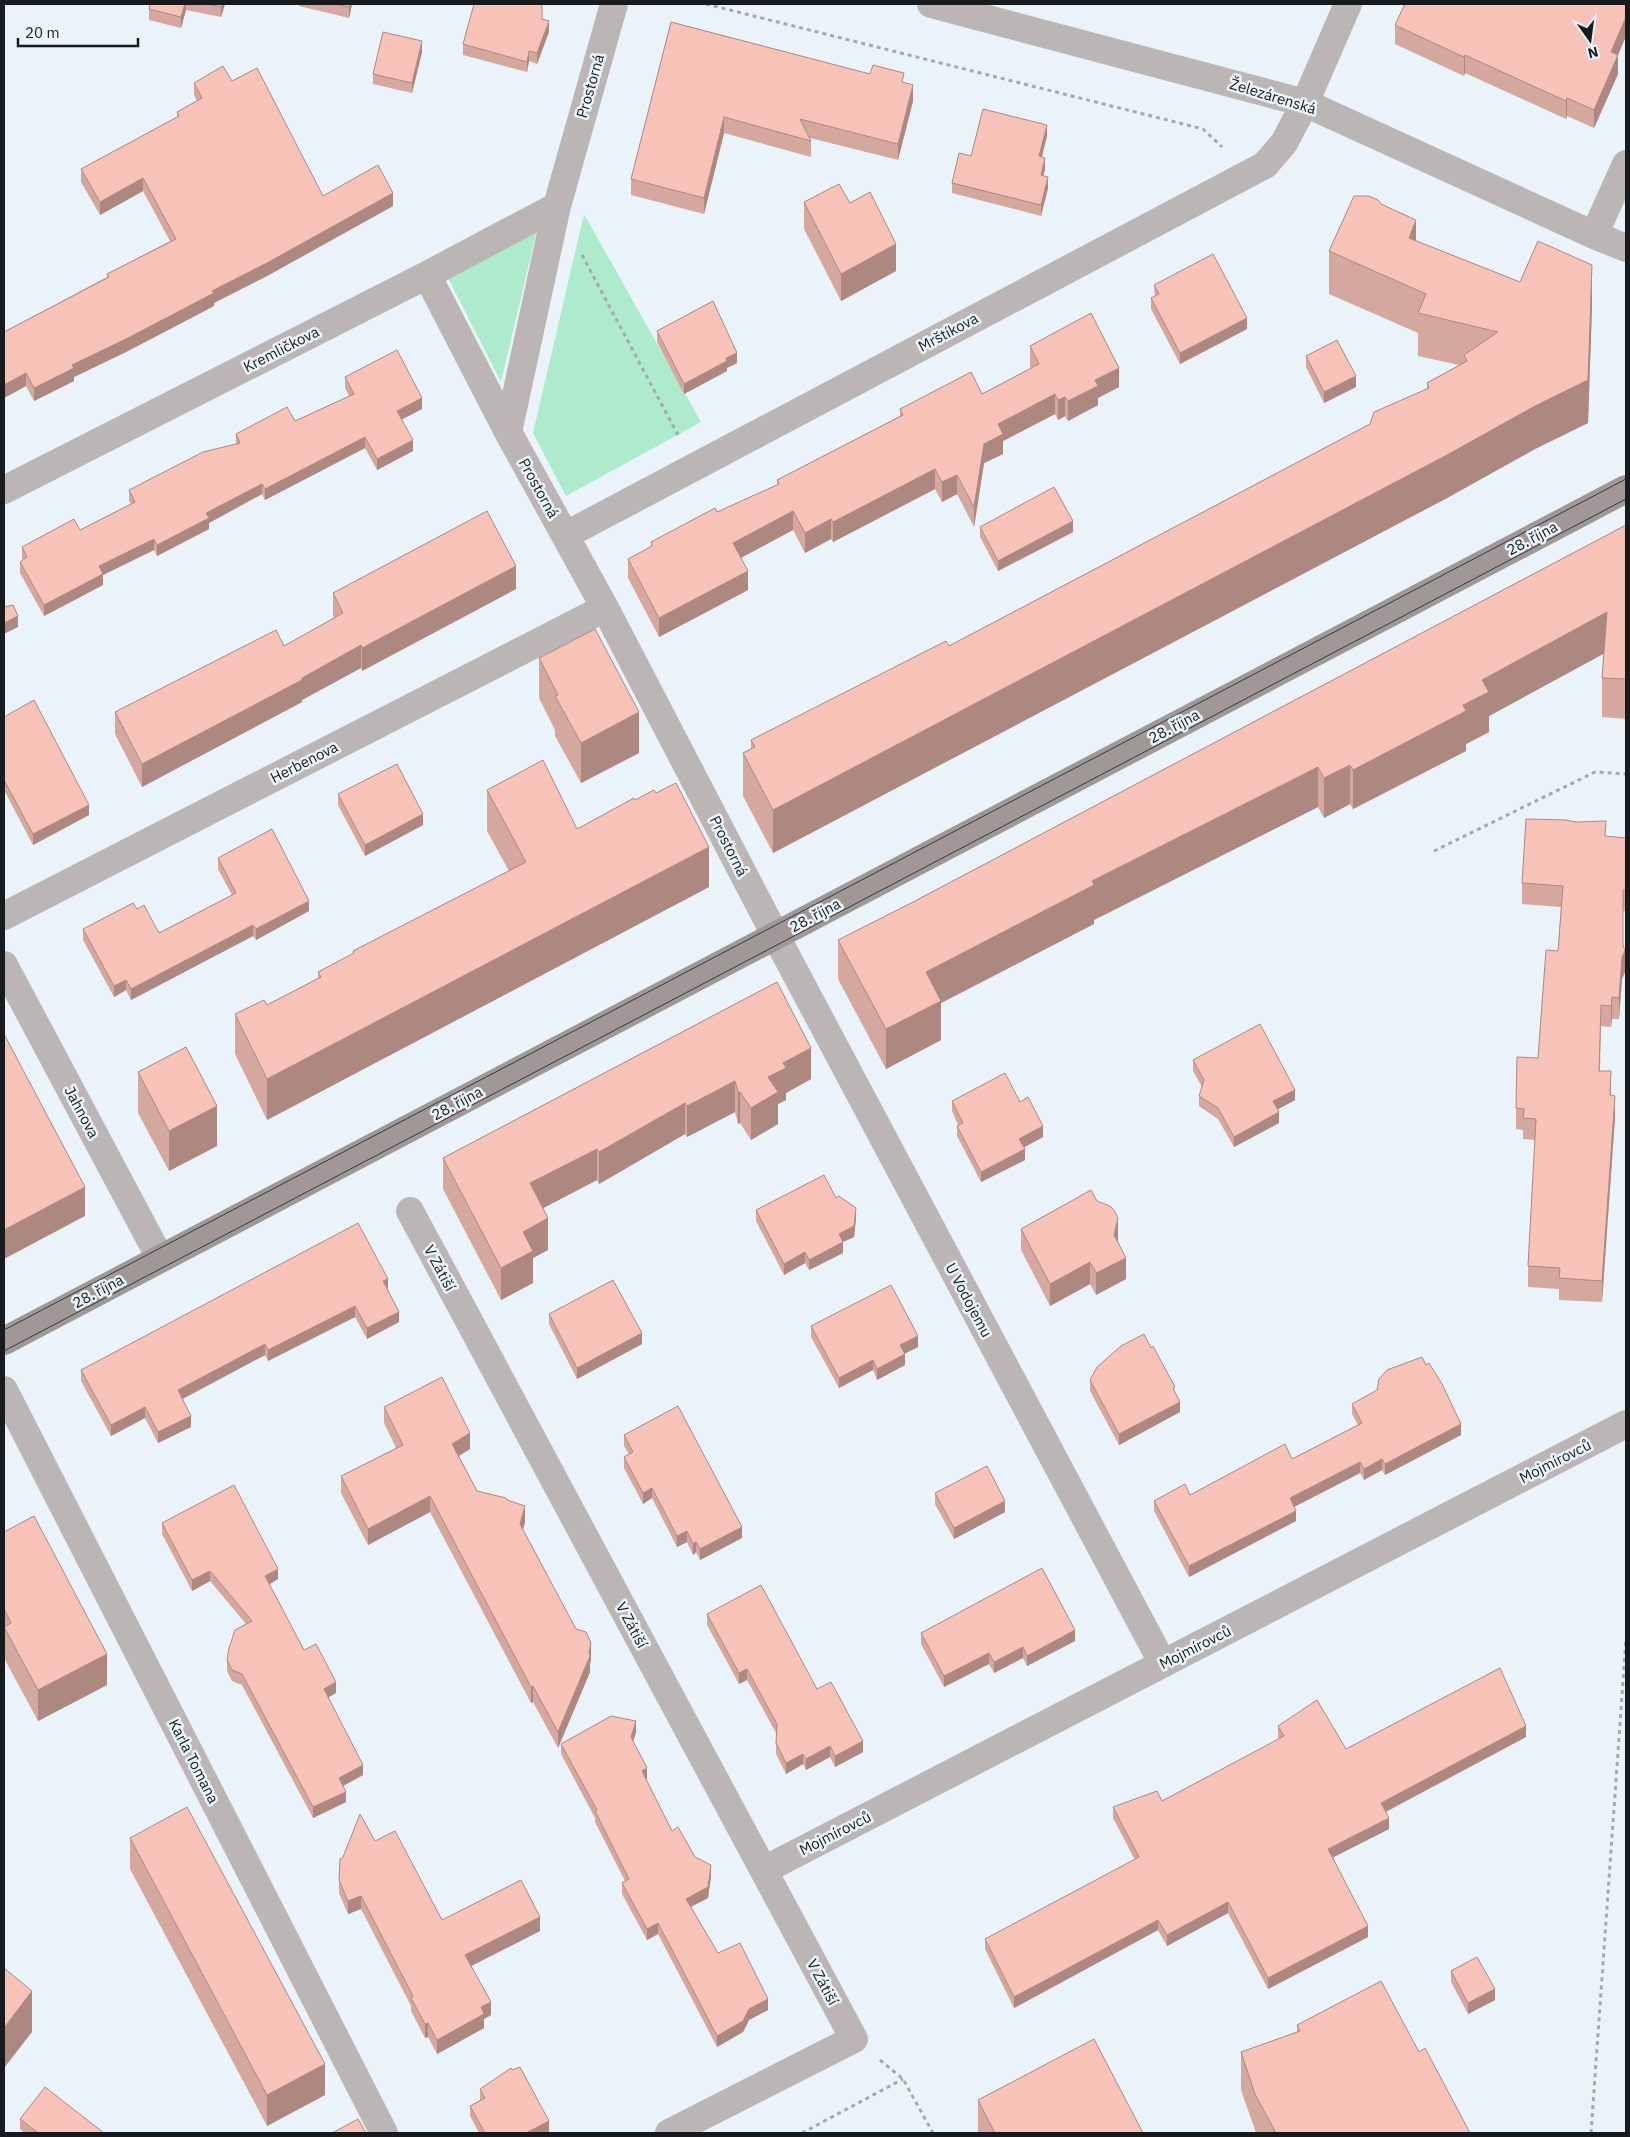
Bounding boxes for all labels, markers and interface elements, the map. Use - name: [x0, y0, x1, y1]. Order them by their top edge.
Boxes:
- scale bar: [18, 15, 138, 47]
- north arrow: [1565, 15, 1615, 65]
- text: 20 m: [25, 23, 60, 42]
- text: N: [1586, 43, 1600, 63]
- street label: Prostorná: [572, 52, 608, 120]
- street label: Železárenská: [1227, 74, 1319, 118]
- street label: Mrštíkova: [915, 308, 981, 356]
- street label: Kremličkova: [240, 322, 322, 376]
- street label: Prostorná: [515, 455, 563, 521]
- street label: 28. října: [1503, 517, 1561, 559]
- street label: 28. října: [1145, 705, 1203, 747]
- street label: Herbenova: [267, 737, 341, 787]
- street label: Prostorná: [706, 812, 752, 880]
- street label: 28. října: [786, 894, 844, 936]
- street label: 28. října: [428, 1082, 486, 1124]
- street label: Jahnova: [60, 1083, 104, 1141]
- street label: V Zátiší: [420, 1242, 460, 1295]
- street label: U Vodojemu: [941, 1260, 997, 1340]
- street label: 28. října: [69, 1270, 127, 1312]
- street label: Mojmírovců: [1516, 1435, 1594, 1487]
- street label: V Zátiší: [612, 1599, 652, 1652]
- street label: Mojmírovců: [1156, 1621, 1234, 1673]
- street label: Karla Tomana: [165, 1716, 223, 1806]
- street label: Mojmírovců: [796, 1807, 874, 1859]
- street label: V Zátiší: [803, 1956, 843, 2009]

